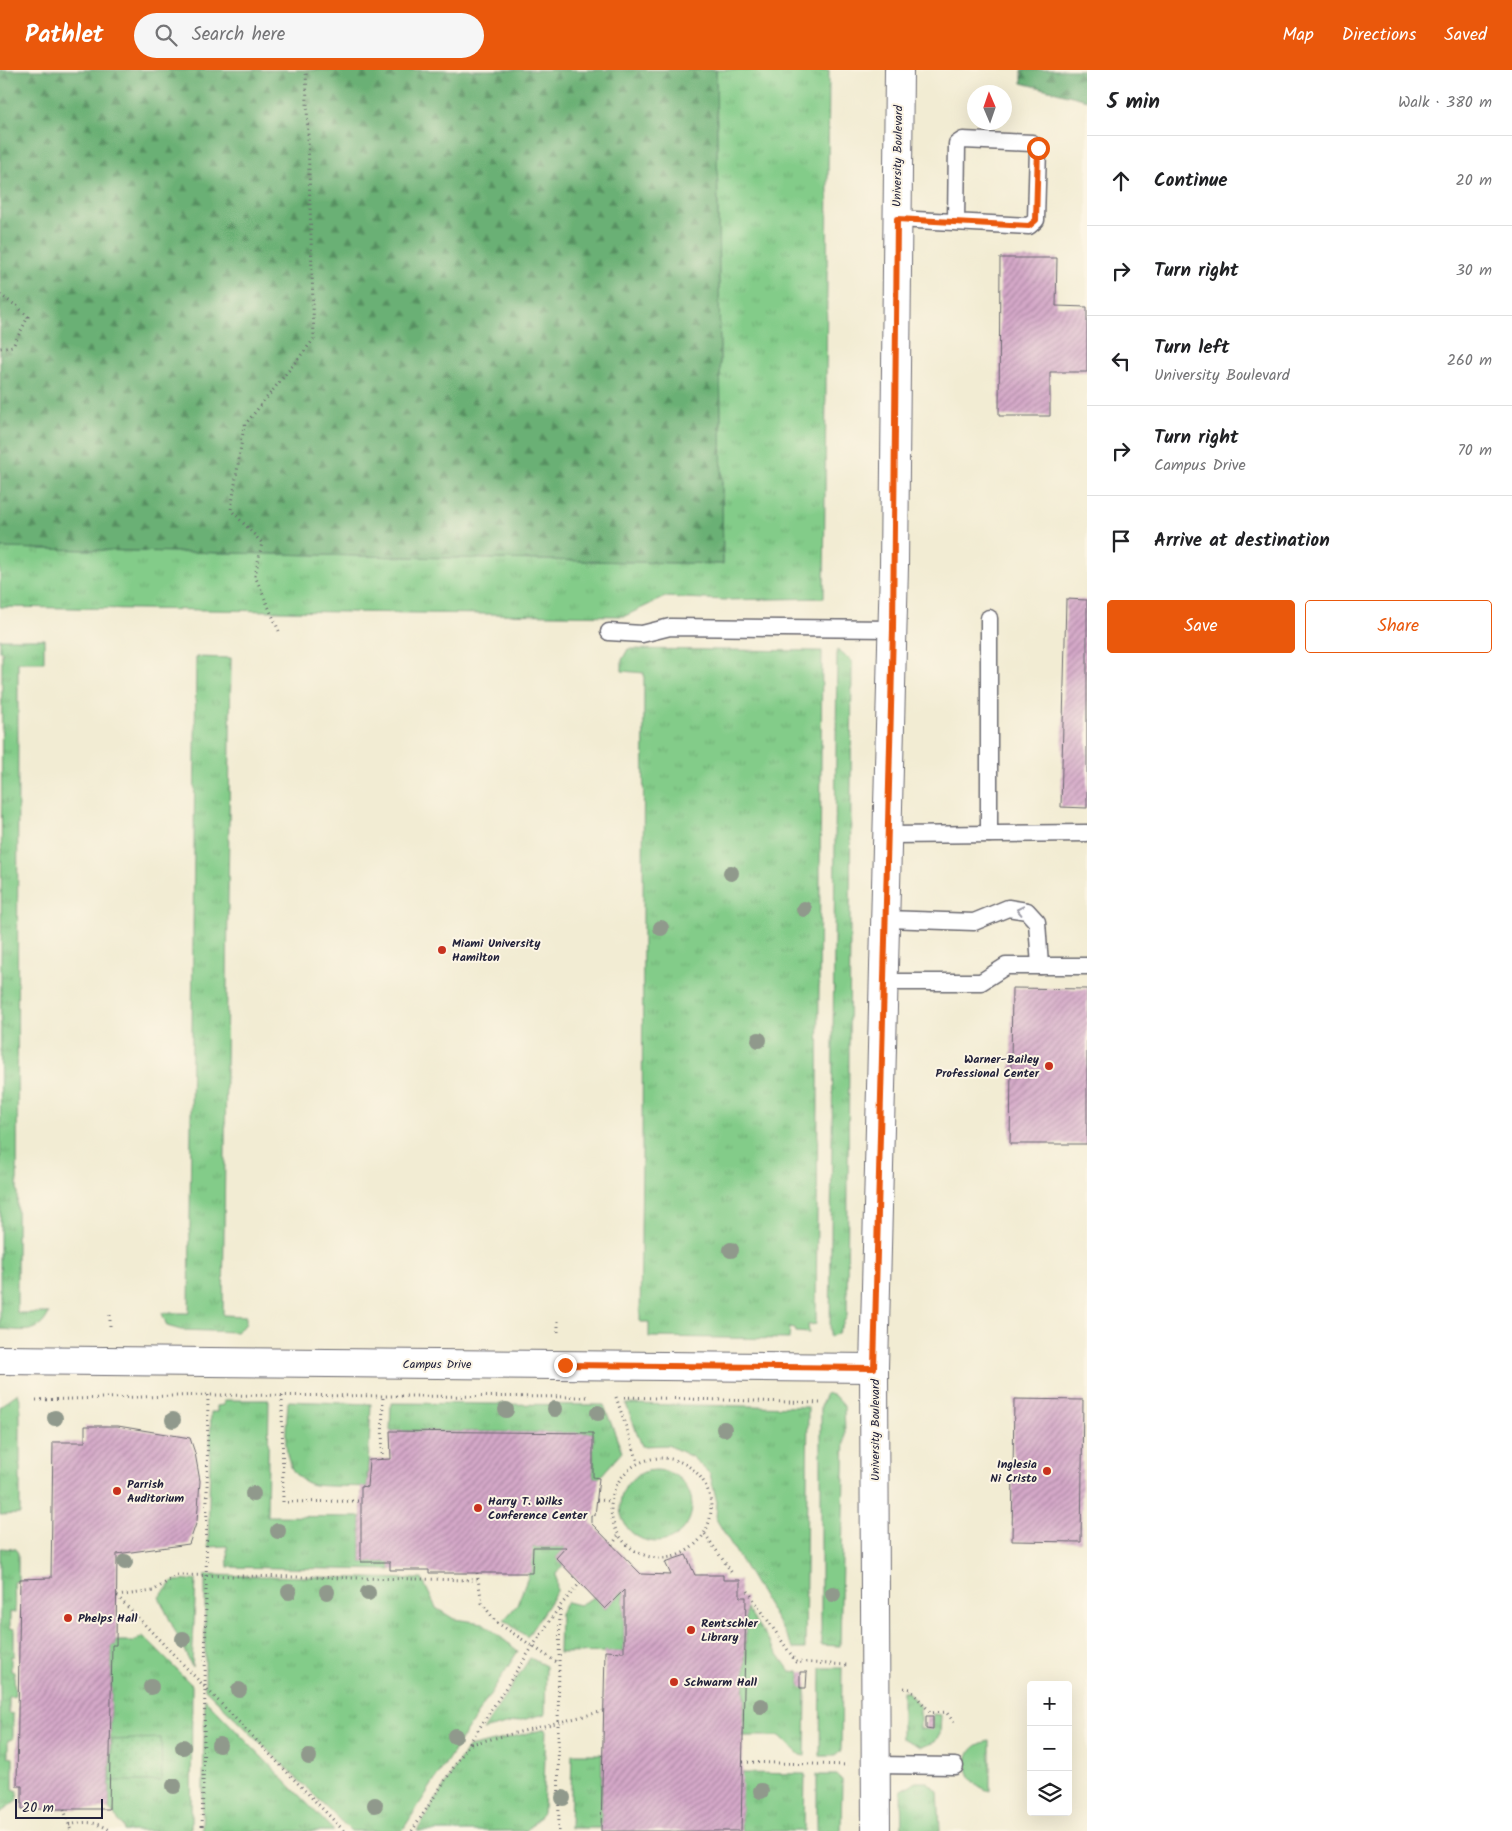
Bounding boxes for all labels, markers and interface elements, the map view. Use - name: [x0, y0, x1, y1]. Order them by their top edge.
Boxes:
- search box: [134, 13, 484, 58]
- text: Pathlet: [25, 16, 104, 55]
- text: Search here: [192, 20, 285, 50]
- icon: search: [152, 21, 180, 49]
- text: Map: [1282, 21, 1314, 50]
- text: Directions: [1342, 21, 1416, 50]
- text: Saved: [1444, 21, 1487, 50]
- north arrow: [967, 85, 1012, 130]
- text: 5 min: [1107, 86, 1160, 119]
- text: Walk · 380 m: [1398, 90, 1492, 115]
- street label: University Boulevard: [888, 104, 908, 207]
- route start: [1027, 137, 1050, 160]
- text: Continue: [1154, 166, 1227, 196]
- icon: ahead: [1107, 167, 1135, 195]
- text: 20 m: [1456, 168, 1492, 193]
- text: Turn right: [1154, 256, 1239, 286]
- icon: right: [1107, 257, 1135, 285]
- text: 30 m: [1456, 258, 1492, 283]
- text: Turn left: [1154, 333, 1229, 363]
- icon: left: [1107, 347, 1135, 375]
- text: 260 m: [1447, 348, 1492, 373]
- text: University Boulevard: [1154, 363, 1290, 388]
- text: Turn right: [1154, 423, 1239, 453]
- icon: right: [1107, 437, 1135, 465]
- text: 70 m: [1457, 438, 1492, 463]
- text: Campus Drive: [1154, 453, 1246, 478]
- text: Arrive at destination: [1154, 526, 1330, 556]
- icon: arrive: [1107, 527, 1135, 555]
- button: Save: [1107, 600, 1295, 653]
- button: Share: [1305, 600, 1492, 653]
- one-way arrow: [1016, 905, 1024, 916]
- place label: Miami University Hamilton: [452, 934, 541, 967]
- marker: Miami University Hamilton: [436, 944, 448, 956]
- place label: Warner-Bailey Professional Center: [936, 1050, 1040, 1083]
- marker: Warner-Bailey Professional Center: [1043, 1060, 1055, 1072]
- route end: [554, 1354, 577, 1377]
- street label: Campus Drive: [403, 1355, 472, 1374]
- street label: University Boulevard: [866, 1378, 885, 1481]
- place label: Inglesia Ni Cristo: [990, 1455, 1038, 1488]
- marker: Inglesia Ni Cristo: [1041, 1465, 1053, 1477]
- place label: Parrish Auditorium: [127, 1475, 184, 1508]
- marker: Parrish Auditorium: [111, 1485, 123, 1497]
- place label: Harry T. Wilks Conference Center: [488, 1492, 588, 1525]
- marker: Harry T. Wilks Conference Center: [472, 1502, 484, 1514]
- place label: Phelps Hall: [78, 1609, 138, 1628]
- marker: Phelps Hall: [62, 1612, 74, 1624]
- place label: Rentschler Library: [701, 1614, 758, 1647]
- marker: Rentschler Library: [685, 1624, 697, 1636]
- place label: Schwarm Hall: [684, 1673, 758, 1692]
- marker: Schwarm Hall: [668, 1676, 680, 1688]
- map controls: [1027, 1681, 1072, 1816]
- button: +: [1027, 1681, 1072, 1726]
- button: −: [1027, 1726, 1072, 1771]
- button: layers: [1027, 1771, 1072, 1816]
- scale bar: [15, 1796, 102, 1819]
- text: 20 m: [22, 1797, 54, 1819]

